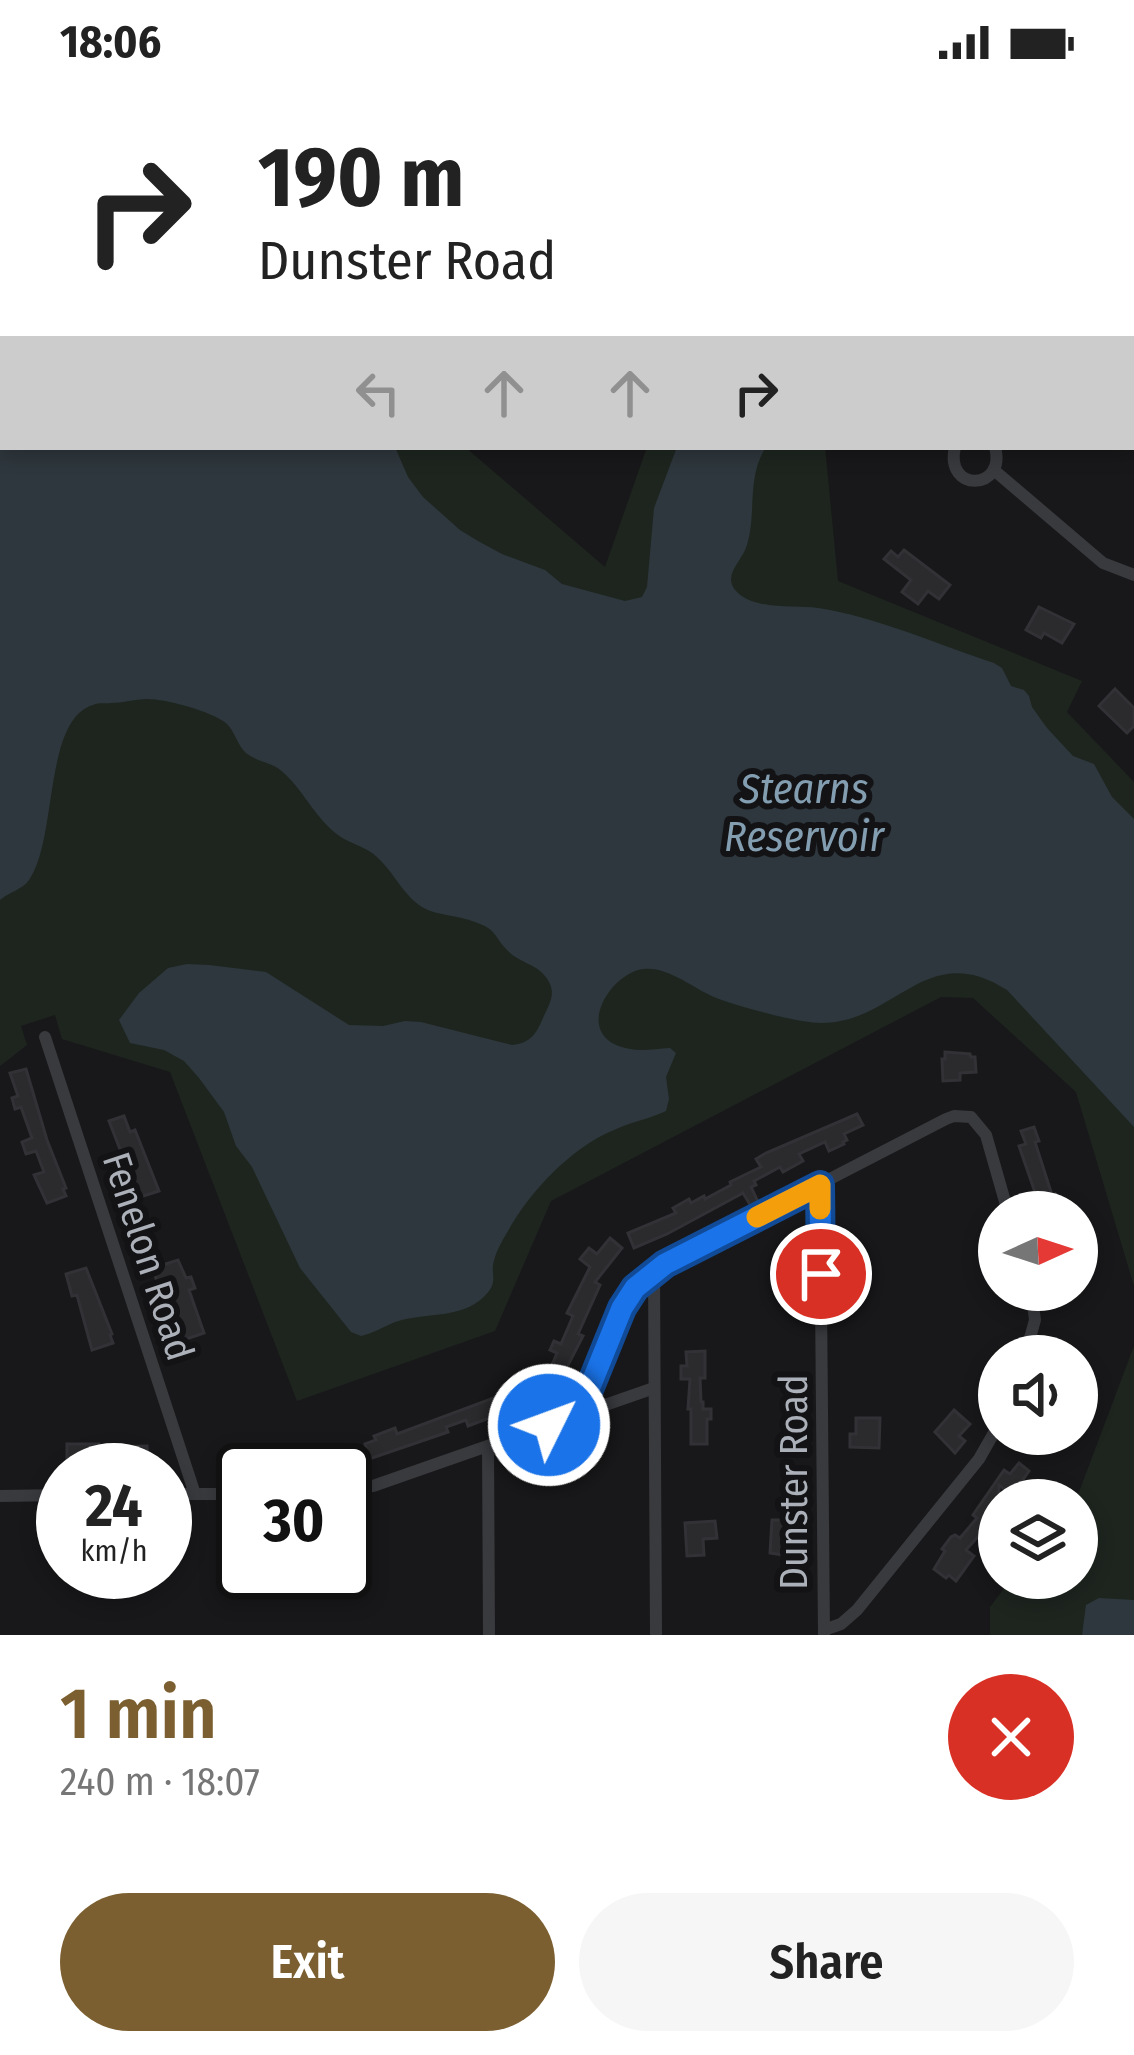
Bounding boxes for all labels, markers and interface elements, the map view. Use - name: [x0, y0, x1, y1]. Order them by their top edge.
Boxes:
- text: 18:06: [60, 15, 161, 69]
- text: 190 m: [258, 127, 464, 228]
- icon: right: [60, 132, 216, 288]
- text: Dunster Road: [258, 229, 556, 293]
- icon: left: [345, 360, 411, 426]
- icon: ahead: [471, 360, 537, 426]
- icon: ahead: [597, 360, 663, 426]
- icon: right: [723, 360, 789, 426]
- water label: Stearns Reservoir: [724, 764, 885, 862]
- street label: Fenelon Road: [93, 1146, 203, 1366]
- north arrow: [978, 1191, 1098, 1311]
- map controls: [978, 1191, 1098, 1599]
- pin: [770, 1223, 872, 1325]
- icon: arrive: [788, 1241, 854, 1307]
- button: sound: [978, 1335, 1098, 1455]
- position arrow: [486, 1362, 612, 1488]
- street label: Dunster Road: [771, 1374, 817, 1590]
- speed limit sign: 30: [216, 1443, 372, 1599]
- text: 24: [85, 1470, 143, 1542]
- button: layers: [978, 1479, 1098, 1599]
- text: km/h: [81, 1533, 147, 1569]
- text: 1 min: [60, 1671, 217, 1757]
- button: close: [948, 1674, 1074, 1800]
- text: 240 m · 18:07: [60, 1759, 260, 1805]
- button: Exit: [60, 1893, 555, 2031]
- button: Share: [579, 1893, 1074, 2031]

